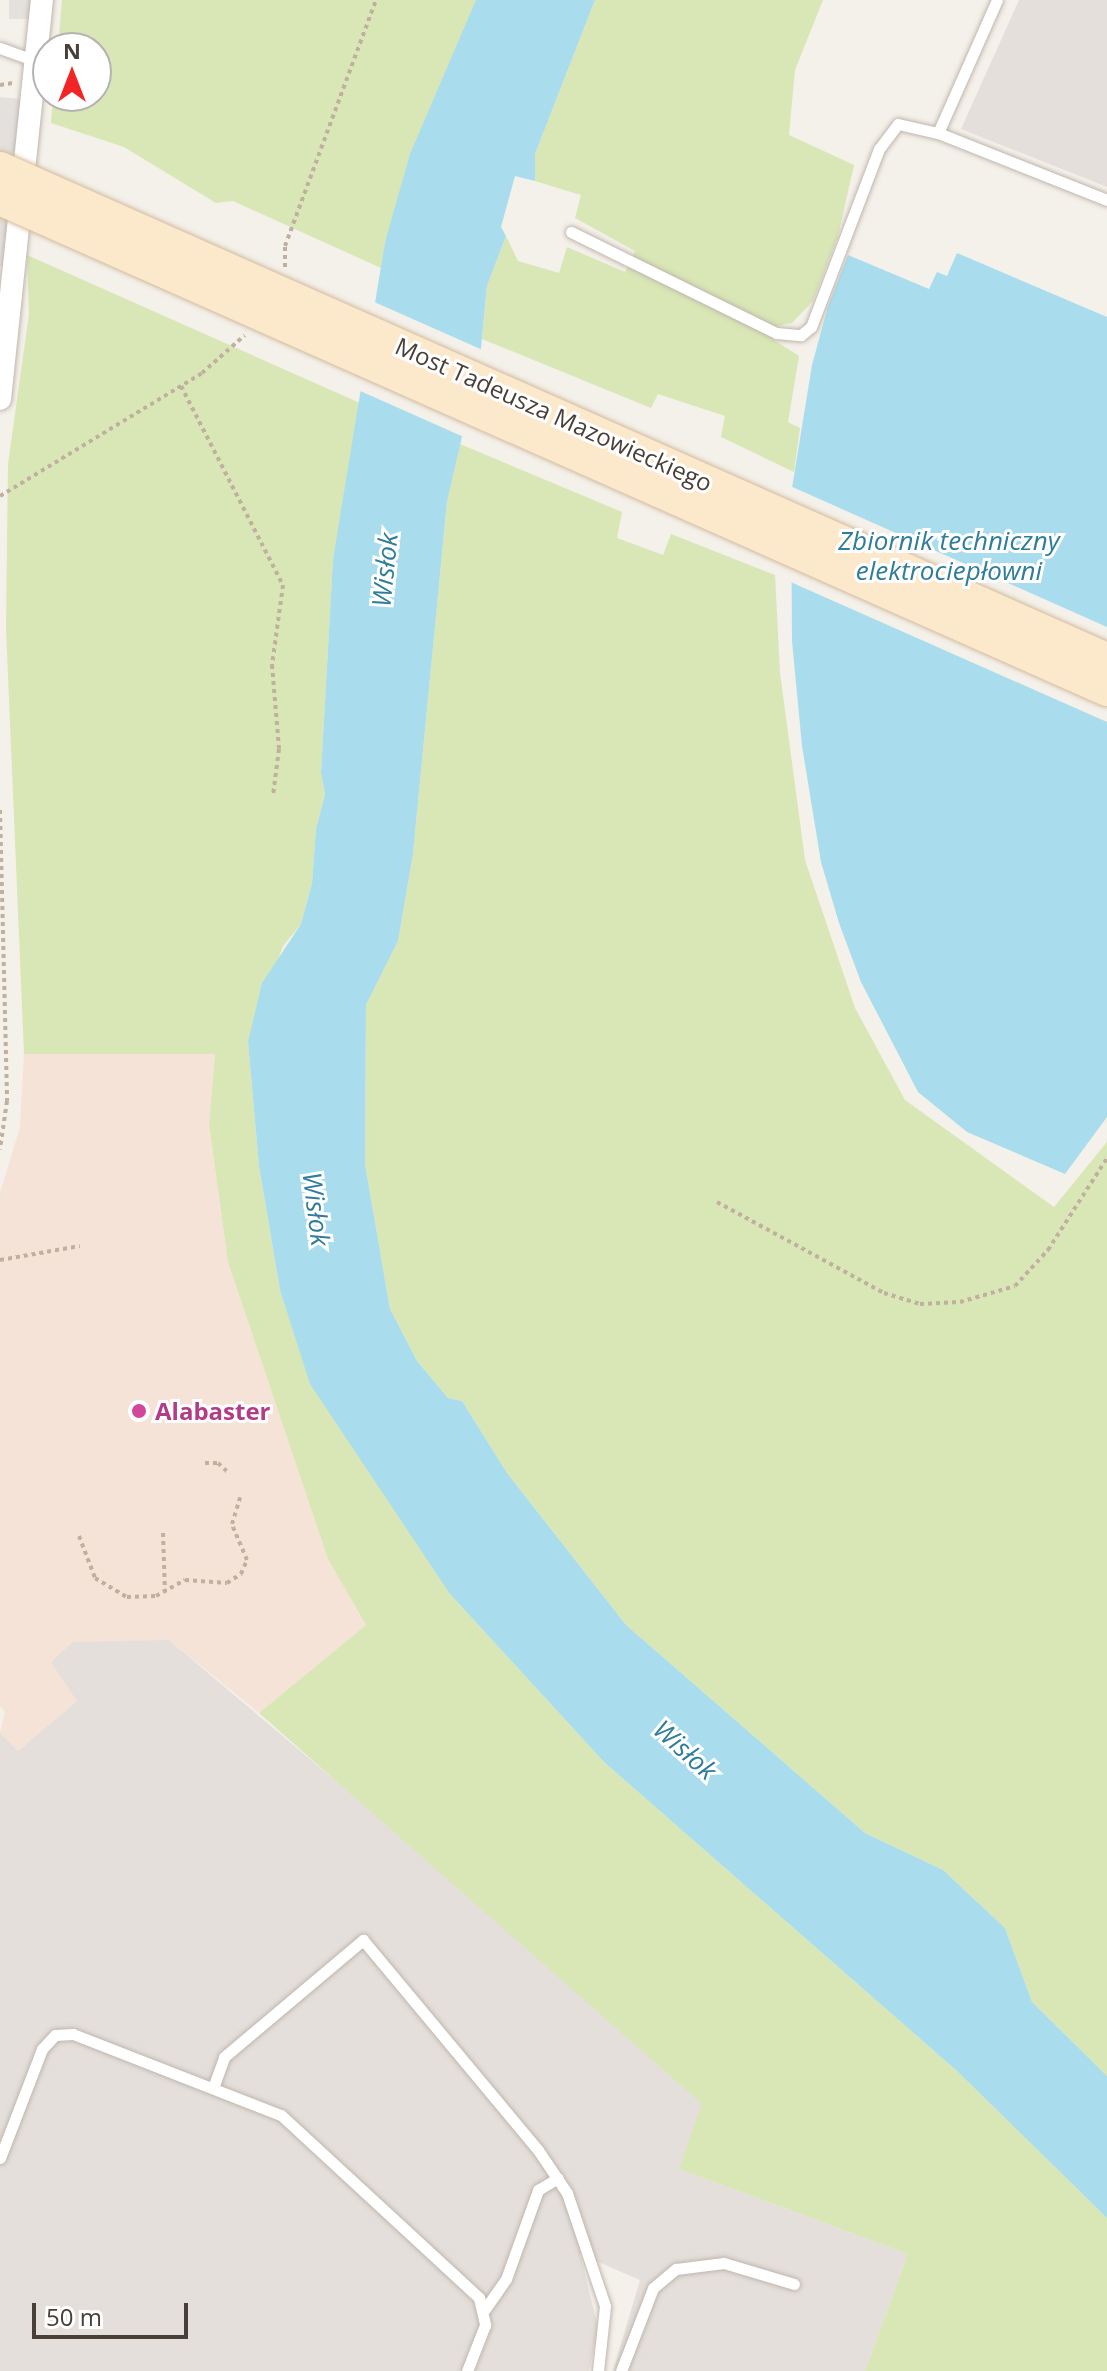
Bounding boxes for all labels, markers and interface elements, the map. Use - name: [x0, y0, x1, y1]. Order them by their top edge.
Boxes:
- north arrow: [32, 32, 112, 112]
- text: N: [63, 35, 81, 65]
- street label: Most Tadeusza Mazowieckiego: [391, 331, 717, 497]
- water label: Zbiornik techniczny elektrociepłowni: [838, 525, 1060, 586]
- water label: Wisłok: [366, 532, 404, 608]
- water label: Wisłok: [296, 1170, 336, 1248]
- place label: Alabaster: [155, 1397, 270, 1425]
- marker: Alabaster: [130, 1402, 148, 1420]
- water label: Wisłok: [647, 1714, 723, 1786]
- scale bar: [36, 2287, 192, 2337]
- text: 50 m: [46, 2300, 102, 2333]

